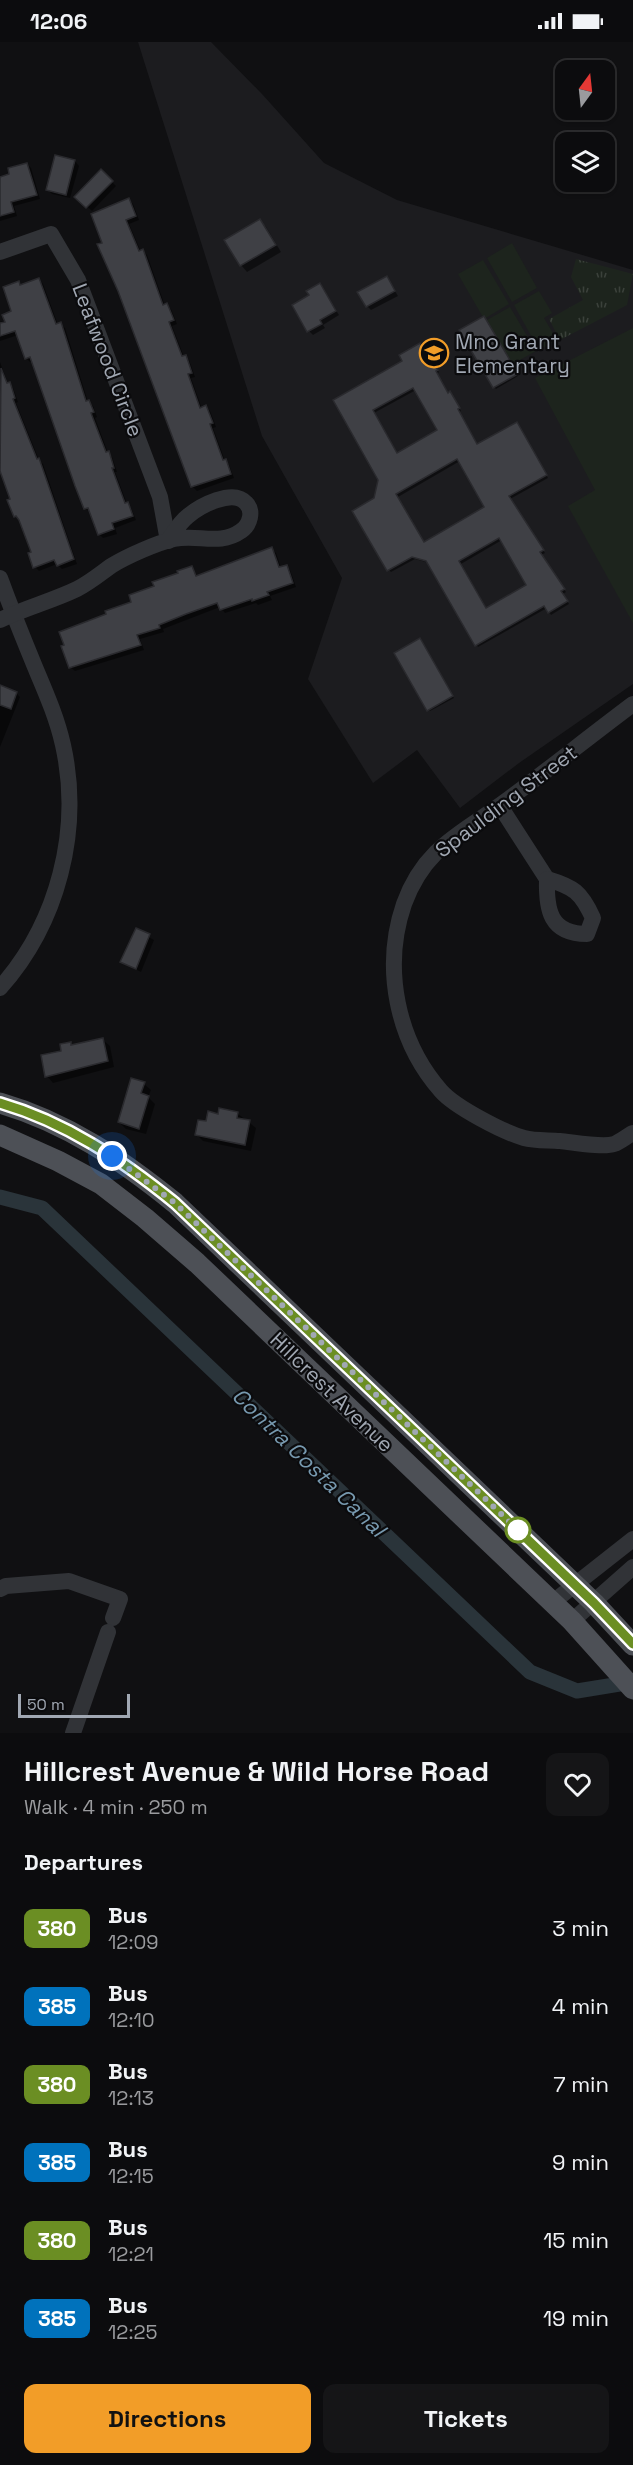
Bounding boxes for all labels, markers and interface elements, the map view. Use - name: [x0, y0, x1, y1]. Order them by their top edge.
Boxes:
- text: 12:06: [30, 7, 87, 35]
- north arrow: [555, 60, 615, 120]
- map controls: [555, 60, 615, 192]
- button: layers: [555, 132, 615, 192]
- street label: Leafwood Circle: [66, 279, 150, 441]
- place label: Mno Grant Elementary: [455, 328, 570, 379]
- school or university icon: Mno Grant Elementary: [418, 337, 450, 369]
- street label: Spaulding Street: [430, 739, 582, 863]
- your location: [97, 1141, 127, 1171]
- street label: Hillcrest Avenue: [265, 1326, 399, 1458]
- water label: Contra Costa Canal: [226, 1381, 394, 1544]
- unlabelled marker: [505, 1517, 531, 1543]
- scale bar: [18, 1691, 130, 1718]
- text: 50 m: [27, 1694, 65, 1715]
- text: Hillcrest Avenue & Wild Horse Road: [24, 1753, 489, 1789]
- button: heart: [546, 1753, 609, 1816]
- text: Walk · 4 min · 250 m: [24, 1794, 208, 1820]
- text: Departures: [24, 1848, 143, 1876]
- text: Bus: [108, 1901, 148, 1929]
- text: 3 min: [552, 1914, 609, 1942]
- text: 380: [38, 1915, 76, 1942]
- text: 12:09: [108, 1929, 159, 1955]
- text: Bus: [108, 1979, 148, 2007]
- text: 4 min: [552, 1992, 609, 2020]
- text: 385: [38, 1993, 76, 2020]
- text: 12:10: [108, 2007, 155, 2033]
- text: Bus: [108, 2057, 148, 2085]
- text: 7 min: [553, 2070, 609, 2098]
- text: 380: [38, 2071, 76, 2098]
- text: 12:13: [108, 2085, 154, 2111]
- text: Bus: [108, 2135, 148, 2163]
- text: 9 min: [552, 2148, 609, 2176]
- text: 385: [38, 2149, 76, 2176]
- text: 12:15: [108, 2163, 154, 2189]
- text: Bus: [108, 2213, 148, 2241]
- text: 15 min: [543, 2226, 609, 2254]
- text: 380: [38, 2227, 76, 2254]
- text: 12:21: [108, 2241, 154, 2267]
- text: Bus: [108, 2291, 148, 2319]
- text: 19 min: [543, 2304, 609, 2332]
- text: 385: [38, 2305, 76, 2332]
- text: 12:25: [108, 2319, 158, 2345]
- button: Directions: [24, 2384, 311, 2453]
- button: Tickets: [323, 2384, 609, 2453]

